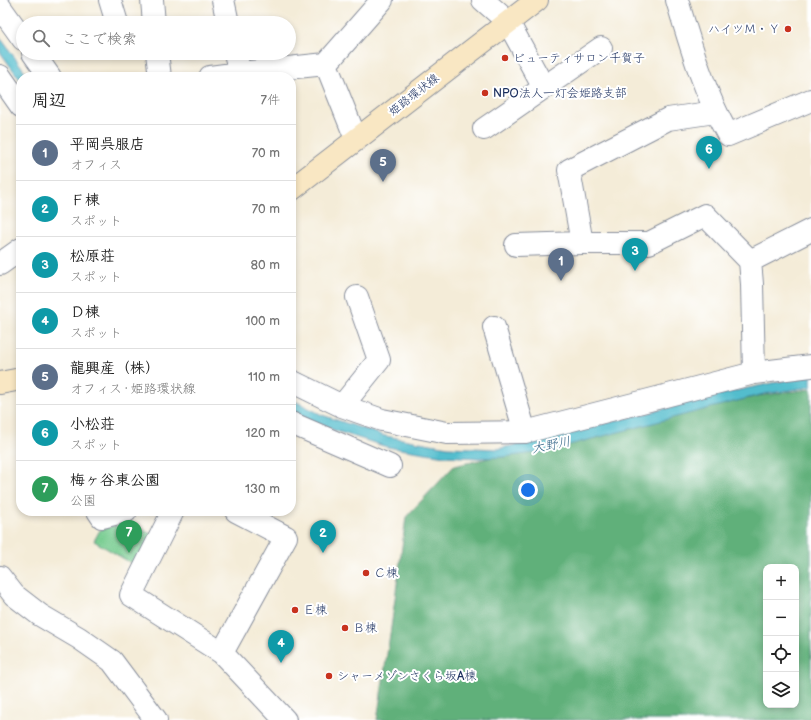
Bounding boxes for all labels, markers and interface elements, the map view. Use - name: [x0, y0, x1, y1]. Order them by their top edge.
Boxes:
- search box: [16, 16, 296, 60]
- place label: ハイツＭ・Ｙ: [708, 22, 780, 37]
- marker: ハイツＭ・Ｙ: [783, 24, 793, 34]
- icon: search: [30, 27, 52, 49]
- text: ここで検索: [62, 30, 137, 49]
- place label: ビューティサロン千賀子: [513, 51, 645, 66]
- marker: ビューティサロン千賀子: [500, 53, 510, 63]
- street label: 姫路環状線: [386, 71, 442, 119]
- place label: NPO法人一灯会姫路支部: [493, 86, 627, 101]
- marker: NPO法人一灯会姫路支部: [480, 88, 490, 98]
- text: 周辺: [32, 91, 66, 111]
- text: 7件: [261, 92, 280, 108]
- text: 平岡呉服店: [70, 135, 145, 154]
- pin: 6: [696, 136, 722, 169]
- text: 1: [42, 145, 48, 161]
- text: 70 m: [252, 145, 280, 161]
- pin: 5: [370, 149, 396, 182]
- text: オフィス: [70, 157, 122, 173]
- text: Ｆ棟: [70, 191, 100, 210]
- text: 2: [41, 201, 49, 217]
- text: 70 m: [252, 201, 280, 217]
- text: スポット: [70, 213, 122, 229]
- pin: 3: [622, 238, 648, 271]
- text: 松原荘: [70, 247, 115, 266]
- pin: 1: [548, 248, 574, 281]
- text: 3: [41, 257, 49, 273]
- text: 80 m: [251, 257, 280, 273]
- text: スポット: [70, 269, 122, 285]
- text: Ｄ棟: [70, 303, 100, 322]
- text: 4: [41, 313, 49, 329]
- text: 100 m: [245, 313, 280, 329]
- text: スポット: [70, 325, 122, 341]
- text: 龍興産（株）: [70, 359, 160, 378]
- text: 5: [41, 369, 49, 385]
- text: 110 m: [248, 369, 280, 385]
- text: オフィス · 姫路環状線: [70, 381, 195, 397]
- text: 小松荘: [70, 415, 115, 434]
- text: 6: [41, 425, 49, 441]
- text: 120 m: [245, 425, 280, 441]
- water label: 大野川: [530, 433, 572, 457]
- text: スポット: [70, 437, 122, 453]
- text: 梅ヶ谷東公園: [70, 471, 160, 490]
- your location: [518, 480, 538, 500]
- text: 7: [41, 481, 49, 497]
- text: 130 m: [245, 481, 280, 497]
- text: 公園: [70, 493, 96, 509]
- pin: 7: [116, 520, 142, 553]
- pin: 2: [310, 520, 336, 553]
- map controls: [763, 564, 799, 708]
- button: +: [763, 564, 799, 600]
- place label: Ｃ棟: [374, 566, 398, 581]
- marker: Ｃ棟: [361, 568, 371, 578]
- button: −: [763, 600, 799, 636]
- place label: Ｅ棟: [303, 603, 327, 618]
- marker: Ｅ棟: [290, 605, 300, 615]
- place label: Ｂ棟: [353, 621, 377, 636]
- marker: Ｂ棟: [340, 623, 350, 633]
- pin: 4: [268, 630, 294, 663]
- button: locate: [763, 636, 799, 672]
- place label: シャーメゾンさくら坂A棟: [337, 669, 476, 684]
- marker: シャーメゾンさくら坂A棟: [324, 671, 334, 681]
- button: layers: [763, 672, 799, 708]

